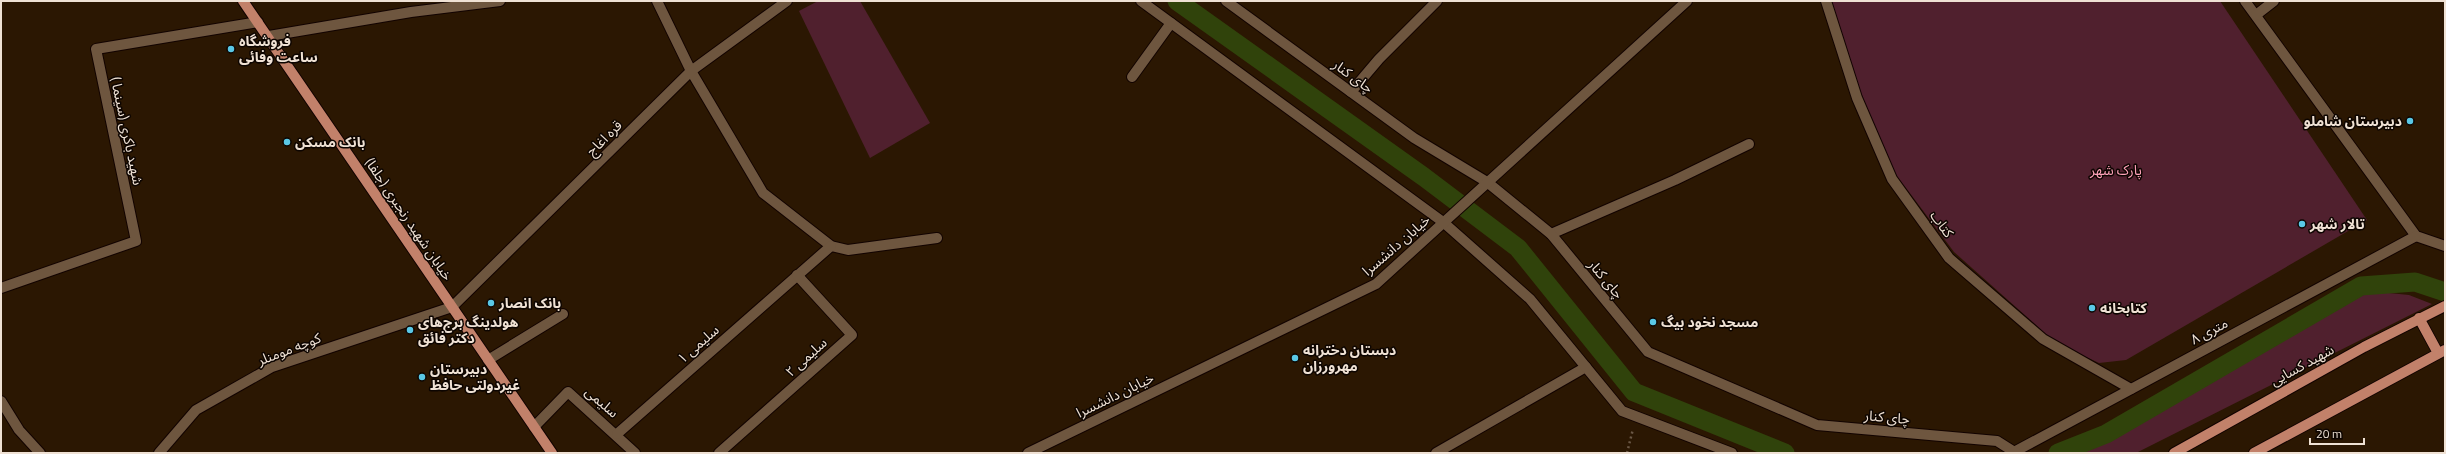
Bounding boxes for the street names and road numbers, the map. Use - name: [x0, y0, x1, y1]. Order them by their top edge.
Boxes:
- street label: چای کنار: [1328, 53, 1378, 98]
- street label: شهید باکری (سینما ): [106, 75, 149, 187]
- street label: قره اغاج: [581, 115, 627, 161]
- street label: خیابان شهید رنجبری (جلفا): [360, 153, 458, 284]
- street label: کتاب: [1925, 206, 1960, 242]
- street label: خیابان دانشسرا: [1357, 209, 1434, 280]
- street label: چای کنار: [1583, 254, 1629, 303]
- street label: ۸ متری: [2186, 312, 2231, 349]
- street label: سلیمی ۱: [672, 319, 723, 368]
- street label: کوچه مومنلر: [253, 327, 324, 371]
- street label: سلیمی ۲: [780, 332, 831, 381]
- street label: شهید کسایی: [2266, 338, 2338, 391]
- street label: خیابان دانشسرا: [1072, 367, 1157, 422]
- street label: سلیمی: [581, 381, 624, 422]
- street label: چای کنار: [1862, 404, 1911, 429]

